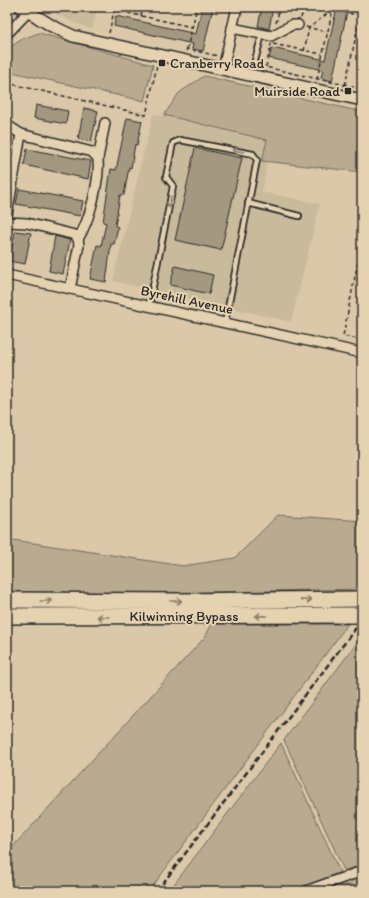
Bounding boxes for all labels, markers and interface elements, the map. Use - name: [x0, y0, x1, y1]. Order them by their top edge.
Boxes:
- place label: Cranberry Road: [170, 55, 265, 72]
- marker: Cranberry Road: [157, 58, 167, 68]
- place label: Muirside Road: [254, 83, 340, 100]
- marker: Muirside Road: [343, 86, 353, 96]
- one-way arrow: [232, 147, 245, 155]
- one-way arrow: [166, 195, 174, 208]
- street label: Byrehill Avenue: [139, 282, 235, 318]
- one-way arrow: [299, 596, 312, 604]
- one-way arrow: [39, 597, 52, 605]
- one-way arrow: [169, 597, 182, 605]
- street label: Kilwinning Bypass: [129, 608, 239, 625]
- one-way arrow: [255, 612, 268, 620]
- one-way arrow: [97, 613, 110, 621]

